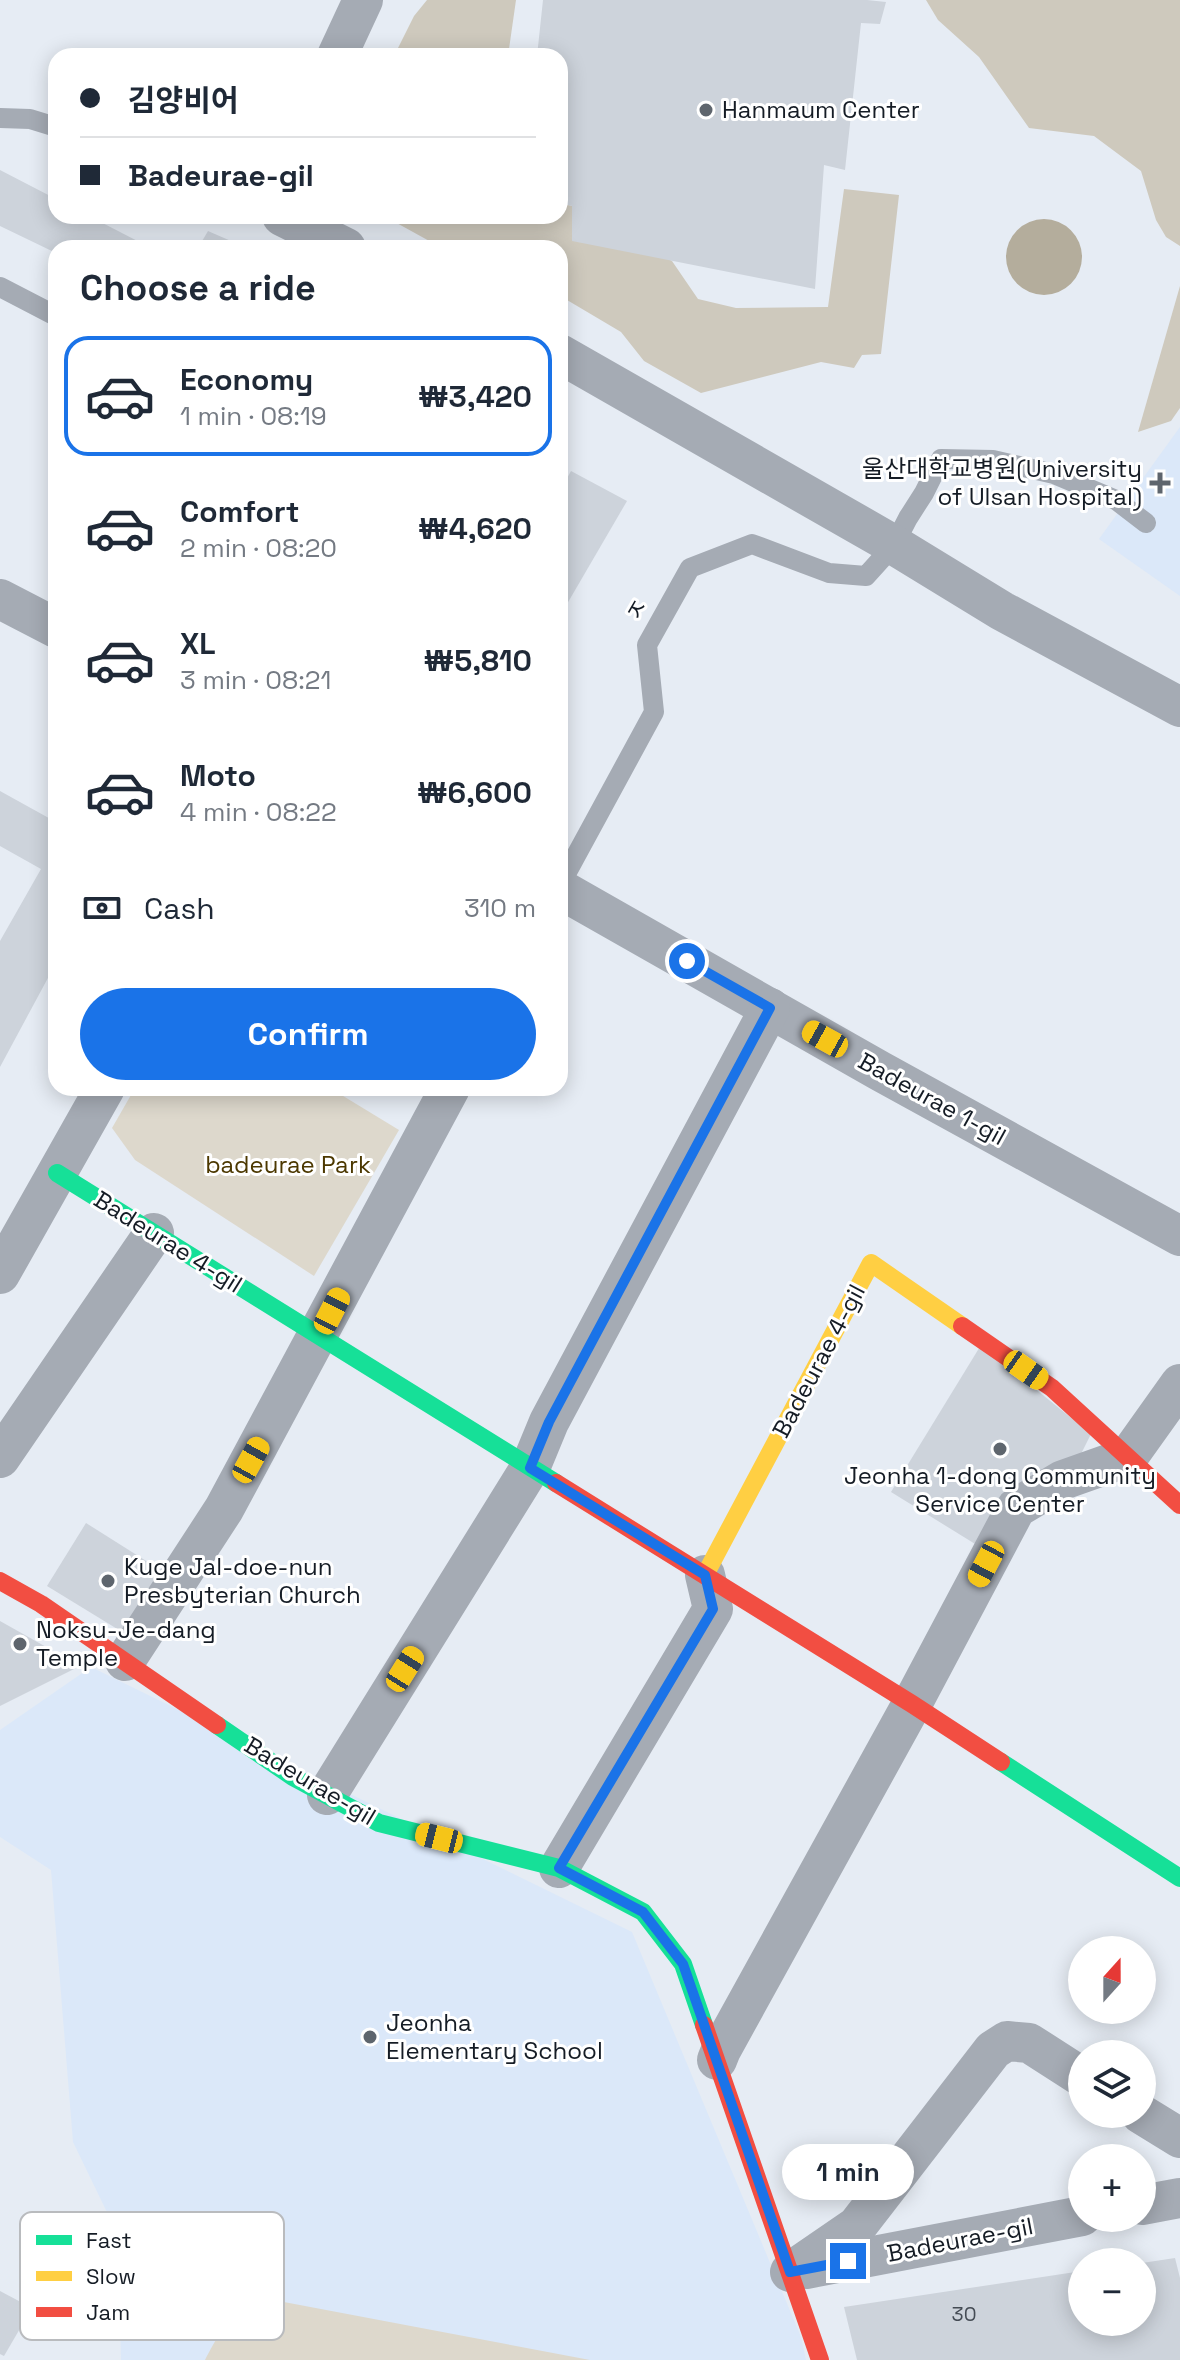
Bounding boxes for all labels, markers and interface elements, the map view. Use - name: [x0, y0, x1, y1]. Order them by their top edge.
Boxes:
- text: 김양비어: [128, 81, 238, 120]
- place label: Hanmaum Center: [722, 94, 920, 125]
- marker: Hanmaum Center: [697, 101, 715, 119]
- text: Badeurae-gil: [128, 156, 314, 195]
- text: Choose a ride: [80, 265, 316, 311]
- icon: car: [84, 360, 156, 432]
- text: Economy: [180, 360, 313, 399]
- text: ₩3,420: [418, 377, 532, 416]
- text: 1 min · 08:19: [180, 399, 327, 433]
- place label: 울산대학교병원(University of Ulsan Hospital): [862, 453, 1142, 512]
- marker: 울산대학교병원(University of Ulsan Hospital): [1149, 472, 1171, 494]
- icon: car: [84, 492, 156, 564]
- text: Comfort: [180, 492, 299, 531]
- text: ₩4,620: [418, 509, 532, 548]
- text: 2 min · 08:20: [180, 531, 337, 565]
- street label: ㅈ: [618, 592, 656, 627]
- icon: car: [84, 624, 156, 696]
- text: XL: [180, 624, 216, 663]
- text: ₩5,810: [424, 641, 532, 680]
- text: 3 min · 08:21: [180, 663, 331, 697]
- icon: car: [84, 756, 156, 828]
- text: Moto: [180, 756, 256, 795]
- text: ₩6,600: [417, 773, 532, 812]
- text: 4 min · 08:22: [180, 795, 337, 829]
- icon: cash: [80, 886, 124, 930]
- text: Cash: [144, 889, 215, 928]
- text: 310 m: [464, 891, 536, 925]
- route start: [669, 943, 705, 979]
- button: Confirm: [80, 988, 536, 1080]
- car: [798, 1017, 852, 1061]
- street label: Badeurae 1-gil: [853, 1045, 1012, 1152]
- park label: badeurae Park: [205, 1149, 371, 1180]
- street label: Badeurae 4-gil: [88, 1184, 248, 1300]
- street label: Badeurae 4-gil: [765, 1279, 872, 1443]
- car: [310, 1284, 354, 1338]
- car: [999, 1346, 1053, 1394]
- car: [229, 1433, 273, 1487]
- marker: Jeonha 1-dong Community Service Center: [991, 1440, 1009, 1458]
- place label: Jeonha 1-dong Community Service Center: [844, 1460, 1156, 1519]
- car: [964, 1537, 1008, 1591]
- place label: Kuge Jal-doe-nun Presbyterian Church: [124, 1551, 361, 1610]
- marker: Kuge Jal-doe-nun Presbyterian Church: [99, 1572, 117, 1590]
- place label: Noksu-Je-dang Temple: [36, 1614, 216, 1673]
- marker: Noksu-Je-dang Temple: [11, 1635, 29, 1653]
- car: [382, 1642, 428, 1696]
- street label: Badeurae-gil: [239, 1729, 382, 1832]
- car: [413, 1821, 465, 1855]
- north arrow: [1068, 1936, 1156, 2024]
- map controls: [1068, 1936, 1156, 2336]
- place label: Jeonha Elementary School: [386, 2007, 603, 2066]
- marker: Jeonha Elementary School: [361, 2028, 379, 2046]
- button: layers: [1068, 2040, 1156, 2128]
- button: +: [1068, 2144, 1156, 2232]
- callout: 1 min: [782, 2145, 914, 2201]
- text: 1 min: [816, 2155, 880, 2189]
- street label: Badeurae-gil: [884, 2210, 1036, 2269]
- legend: [20, 2212, 284, 2340]
- text: Fast: [86, 2226, 132, 2254]
- route end: [830, 2243, 866, 2279]
- button: −: [1068, 2248, 1156, 2336]
- text: Slow: [86, 2262, 136, 2290]
- text: Jam: [86, 2298, 130, 2326]
- house number: 30: [952, 2301, 976, 2327]

